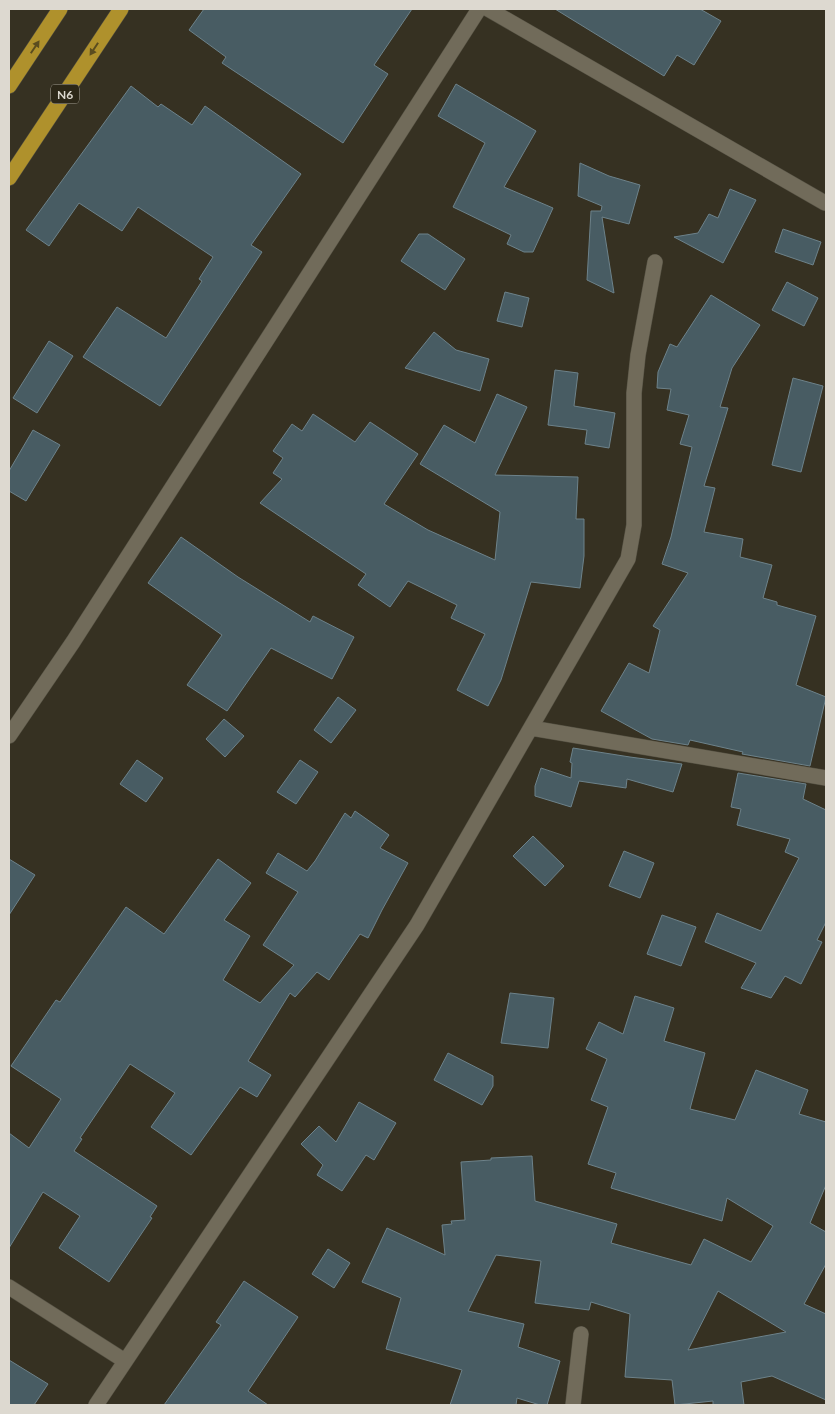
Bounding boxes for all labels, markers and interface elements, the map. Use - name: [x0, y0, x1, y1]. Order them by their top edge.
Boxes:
- one-way arrow: [30, 41, 39, 54]
- one-way arrow: [89, 43, 99, 56]
- road number: N6: [51, 85, 79, 104]

